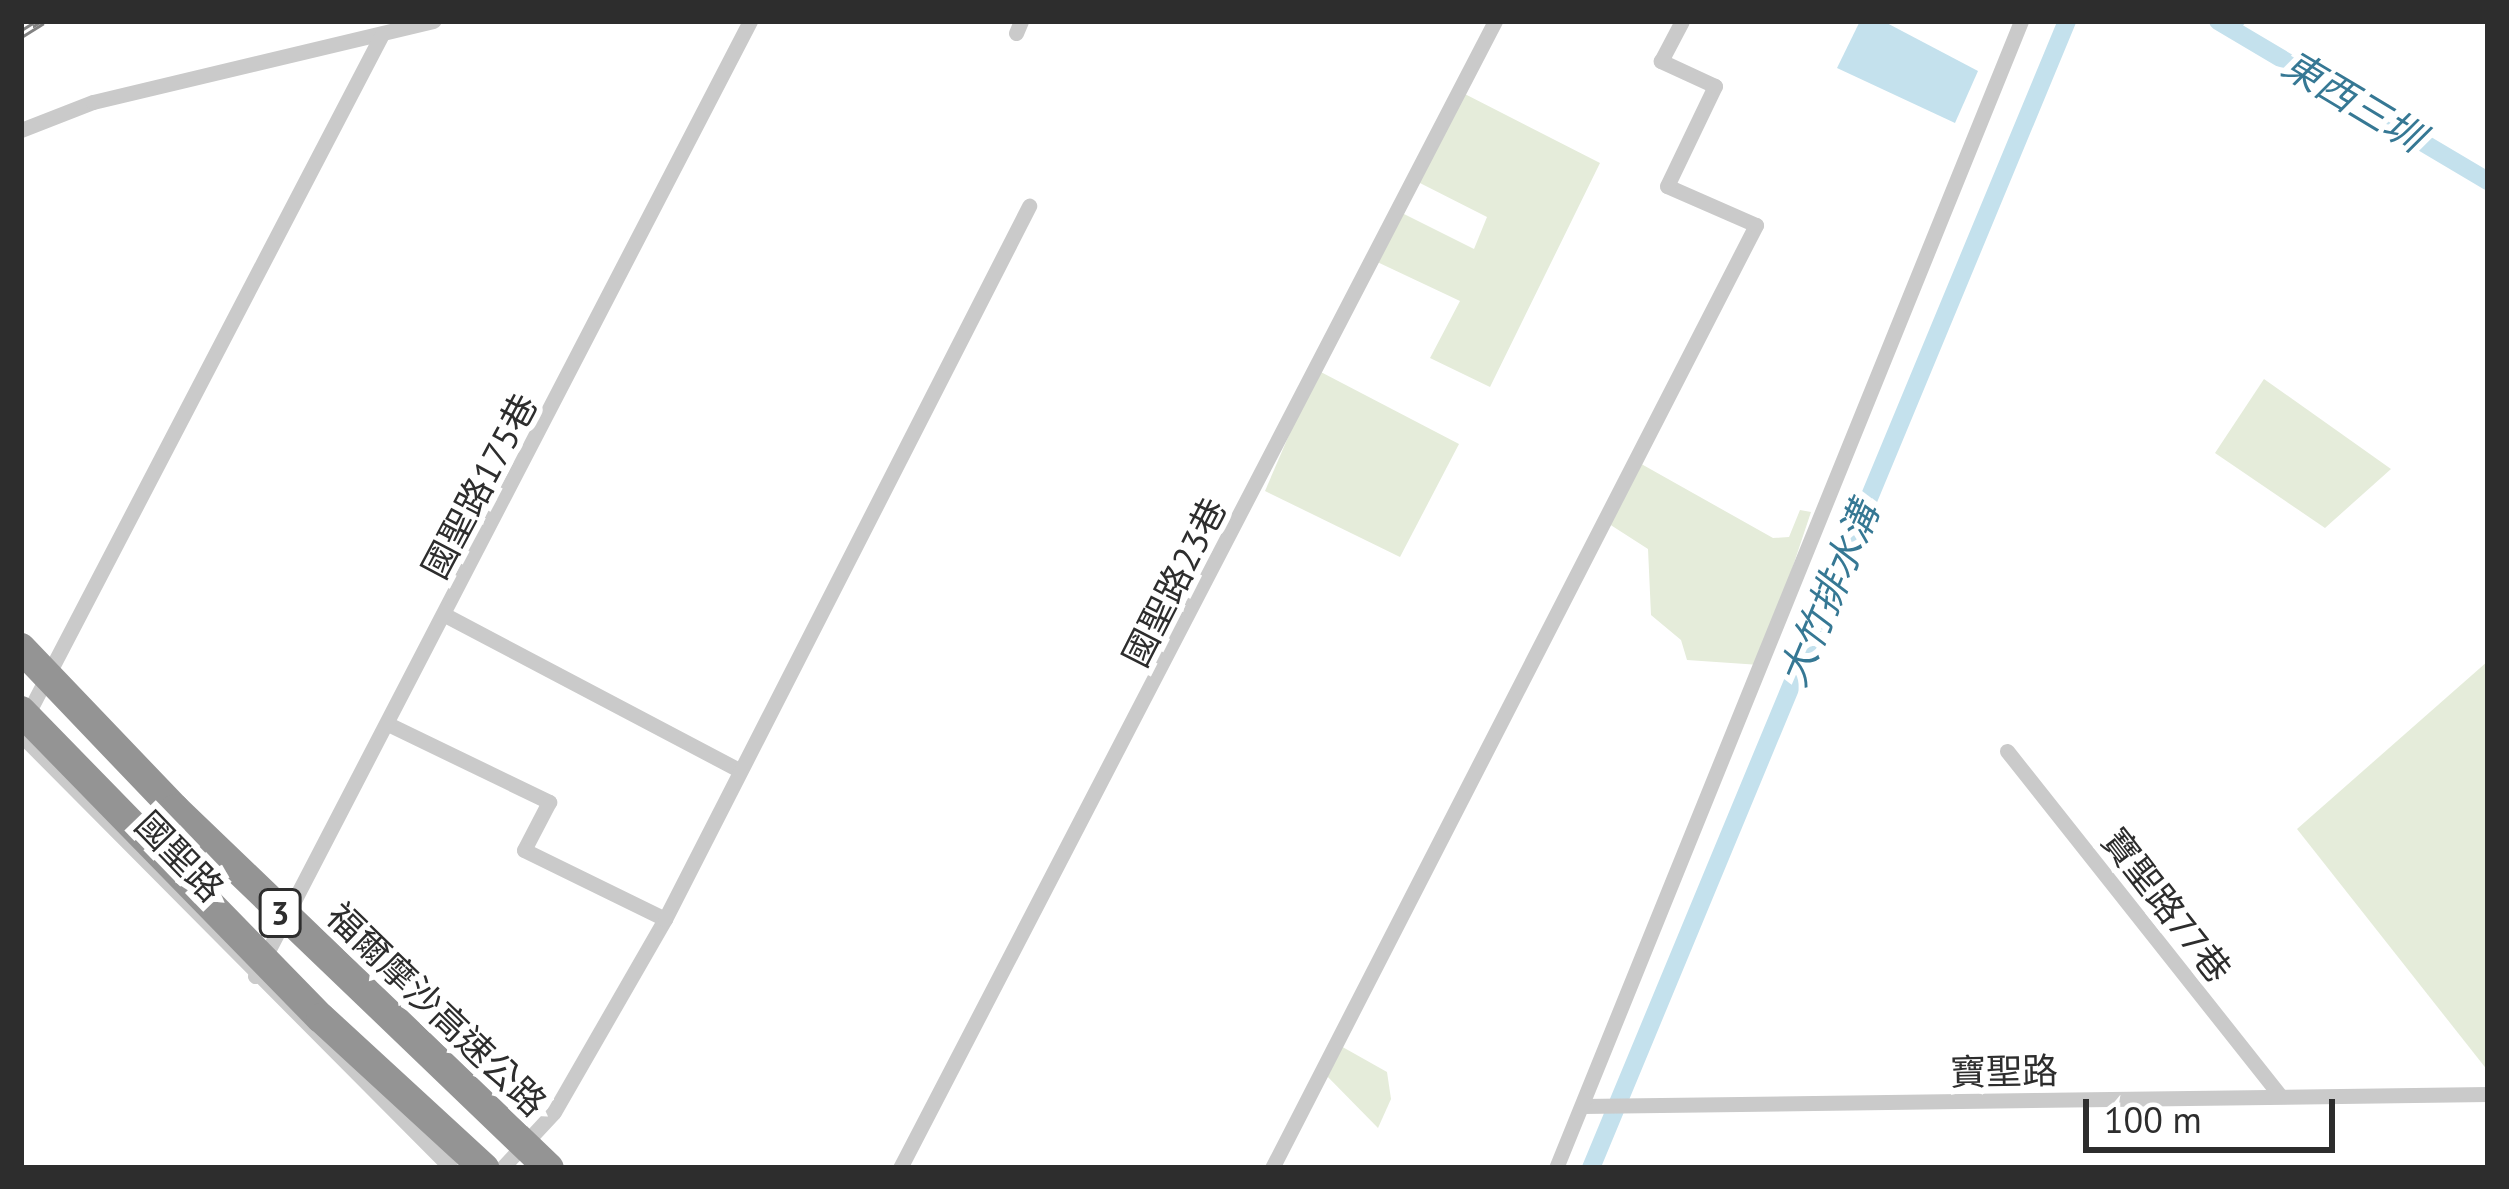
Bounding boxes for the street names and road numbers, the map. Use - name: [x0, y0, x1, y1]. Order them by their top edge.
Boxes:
- street label: 國聖路175巷: [412, 386, 546, 586]
- street label: 國聖路23巷: [1113, 491, 1235, 673]
- street label: 國聖路: [127, 802, 233, 910]
- street label: 寶聖路77巷: [2094, 820, 2240, 990]
- road number: 3: [256, 886, 304, 940]
- street label: 福爾摩沙高速公路: [318, 893, 556, 1125]
- street label: 寶聖路: [1950, 1048, 2058, 1094]

